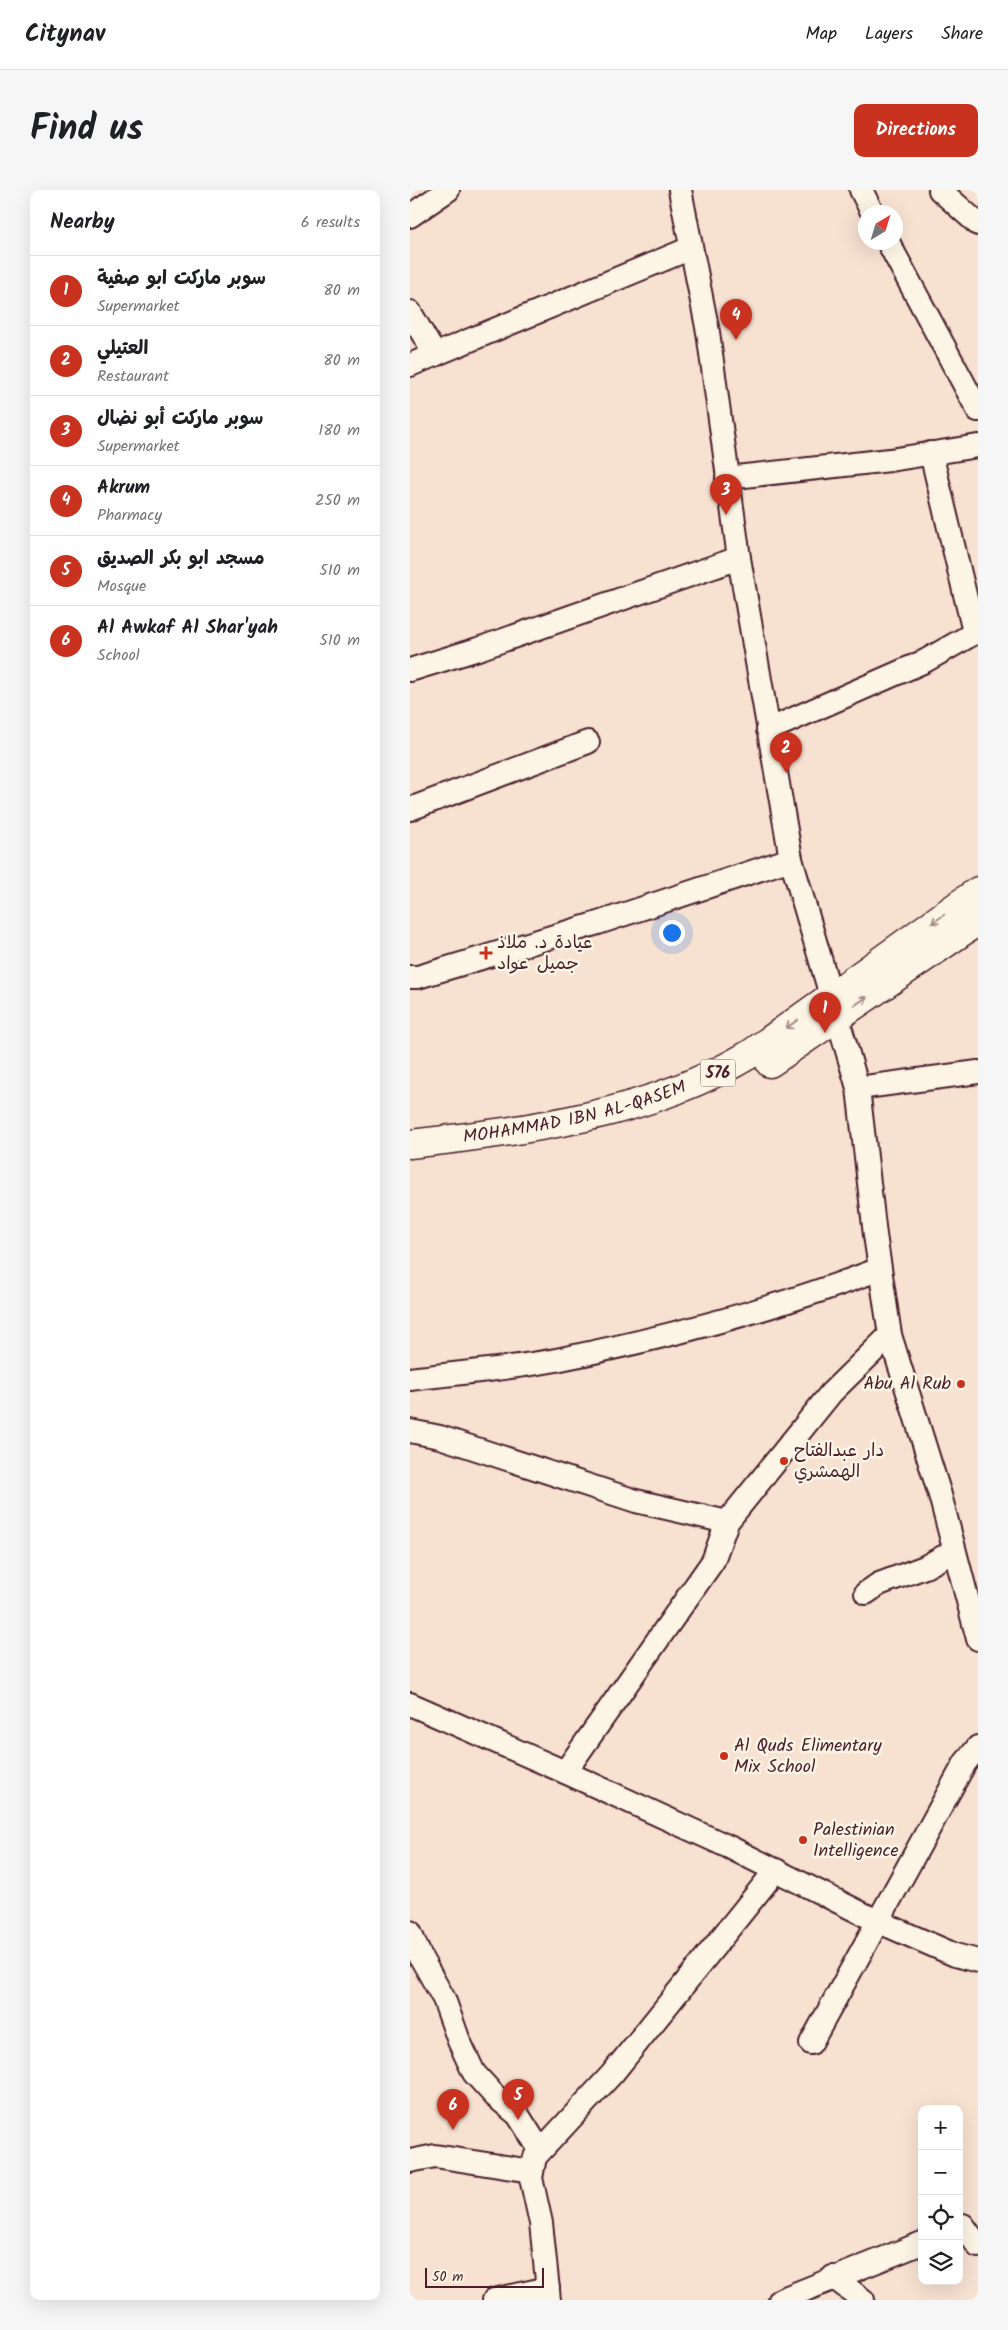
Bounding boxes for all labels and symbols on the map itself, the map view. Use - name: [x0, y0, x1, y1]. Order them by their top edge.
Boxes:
- north arrow: [858, 205, 903, 250]
- pin: 4: [720, 299, 752, 340]
- pin: 3: [710, 474, 742, 515]
- pin: 2: [770, 732, 802, 773]
- one-way arrow: [931, 914, 945, 924]
- your location: [659, 920, 685, 946]
- place label: عيادة د. ملاذ جميل عواد: [497, 929, 593, 979]
- marker: عيادة د. ملاذ جميل عواد: [479, 946, 493, 960]
- pin: 1: [809, 992, 841, 1033]
- one-way arrow: [853, 996, 867, 1006]
- one-way arrow: [785, 1019, 799, 1029]
- road number: 576: [700, 1060, 736, 1086]
- street label: MOHAMMAD IBN AL-QASEM: [461, 1073, 692, 1152]
- place label: Abu Al Rub: [864, 1370, 952, 1399]
- marker: Abu Al Rub: [955, 1378, 967, 1390]
- place label: دار عبدالفتاح الهمشري: [794, 1437, 884, 1487]
- marker: دار عبدالفتاح الهمشري: [778, 1455, 790, 1467]
- place label: Al Quds Elimentary Mix School: [734, 1732, 882, 1782]
- marker: Al Quds Elimentary Mix School: [718, 1750, 730, 1762]
- place label: Palestinian Intelligence: [813, 1816, 899, 1866]
- marker: Palestinian Intelligence: [797, 1834, 809, 1846]
- pin: 5: [502, 2079, 534, 2120]
- pin: 6: [437, 2089, 469, 2130]
- scale bar: [425, 2265, 544, 2288]

